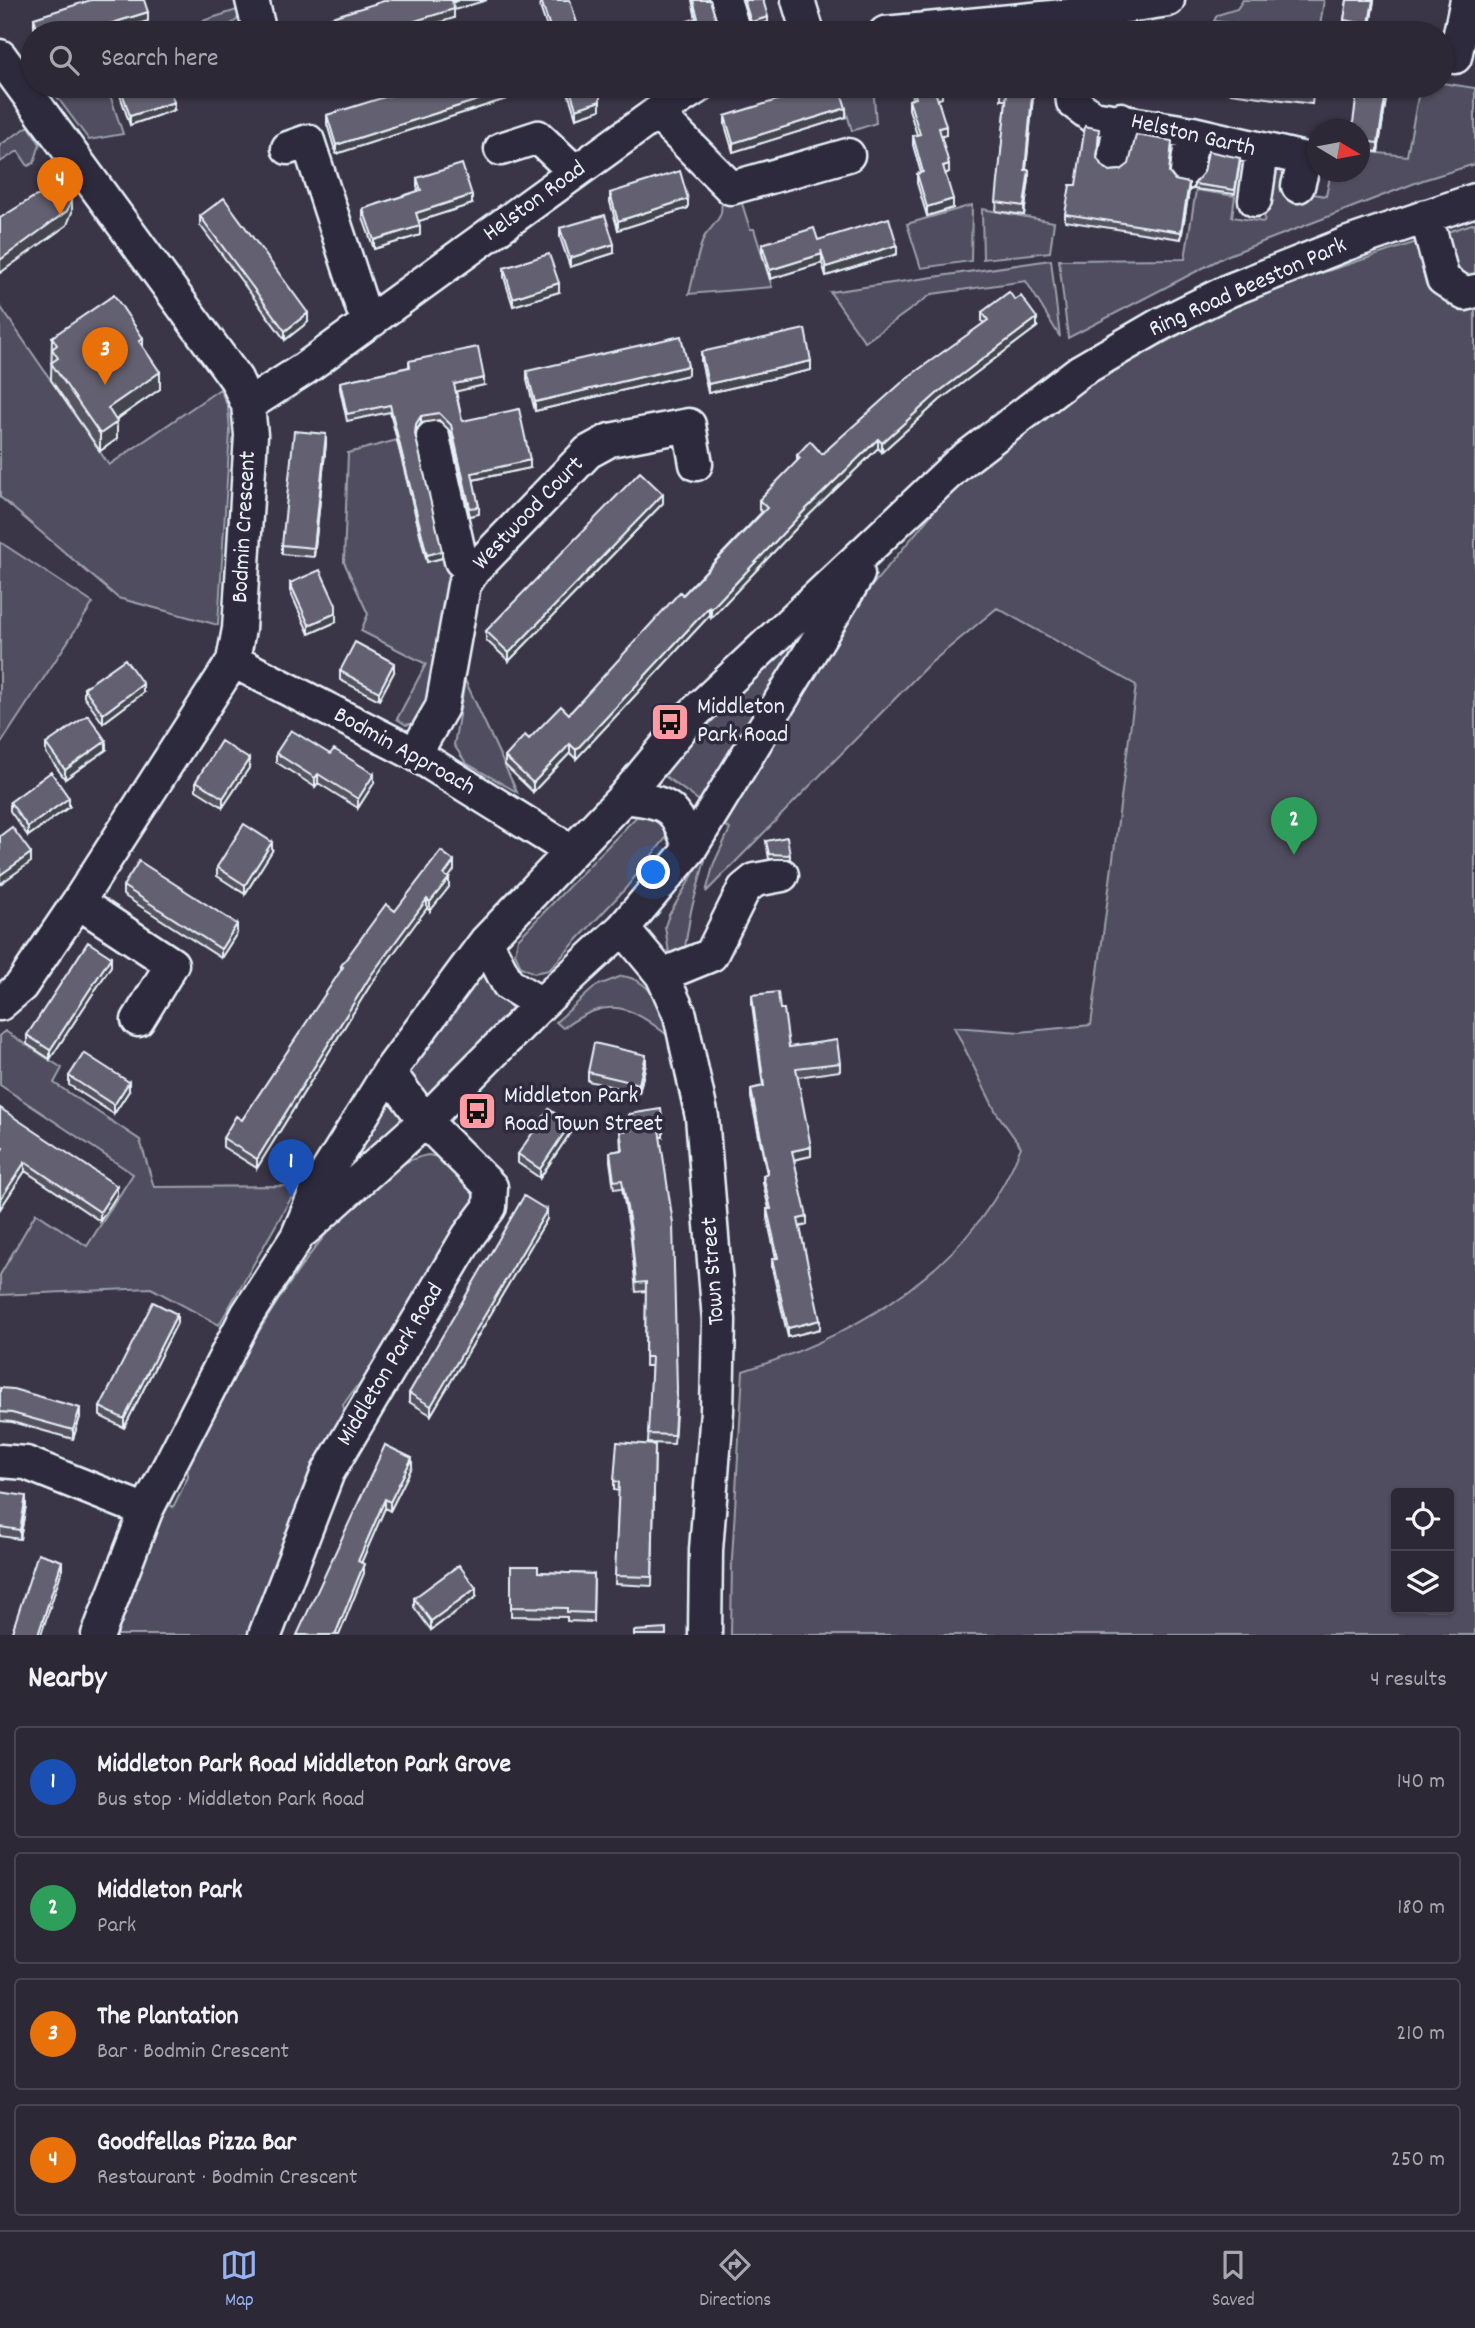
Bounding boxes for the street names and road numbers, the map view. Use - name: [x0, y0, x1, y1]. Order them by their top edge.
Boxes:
- street label: Helston Garth: [1127, 105, 1259, 167]
- street label: Helston Road: [477, 153, 593, 251]
- street label: Ring Road Beeston Park: [1144, 229, 1352, 347]
- street label: Westwood Court: [466, 449, 593, 579]
- street label: Bodmin Crescent: [224, 450, 266, 604]
- street label: Bodmin Approach: [327, 699, 481, 805]
- street label: Town Street: [693, 1216, 735, 1326]
- street label: Middleton Park Road: [329, 1277, 453, 1453]

